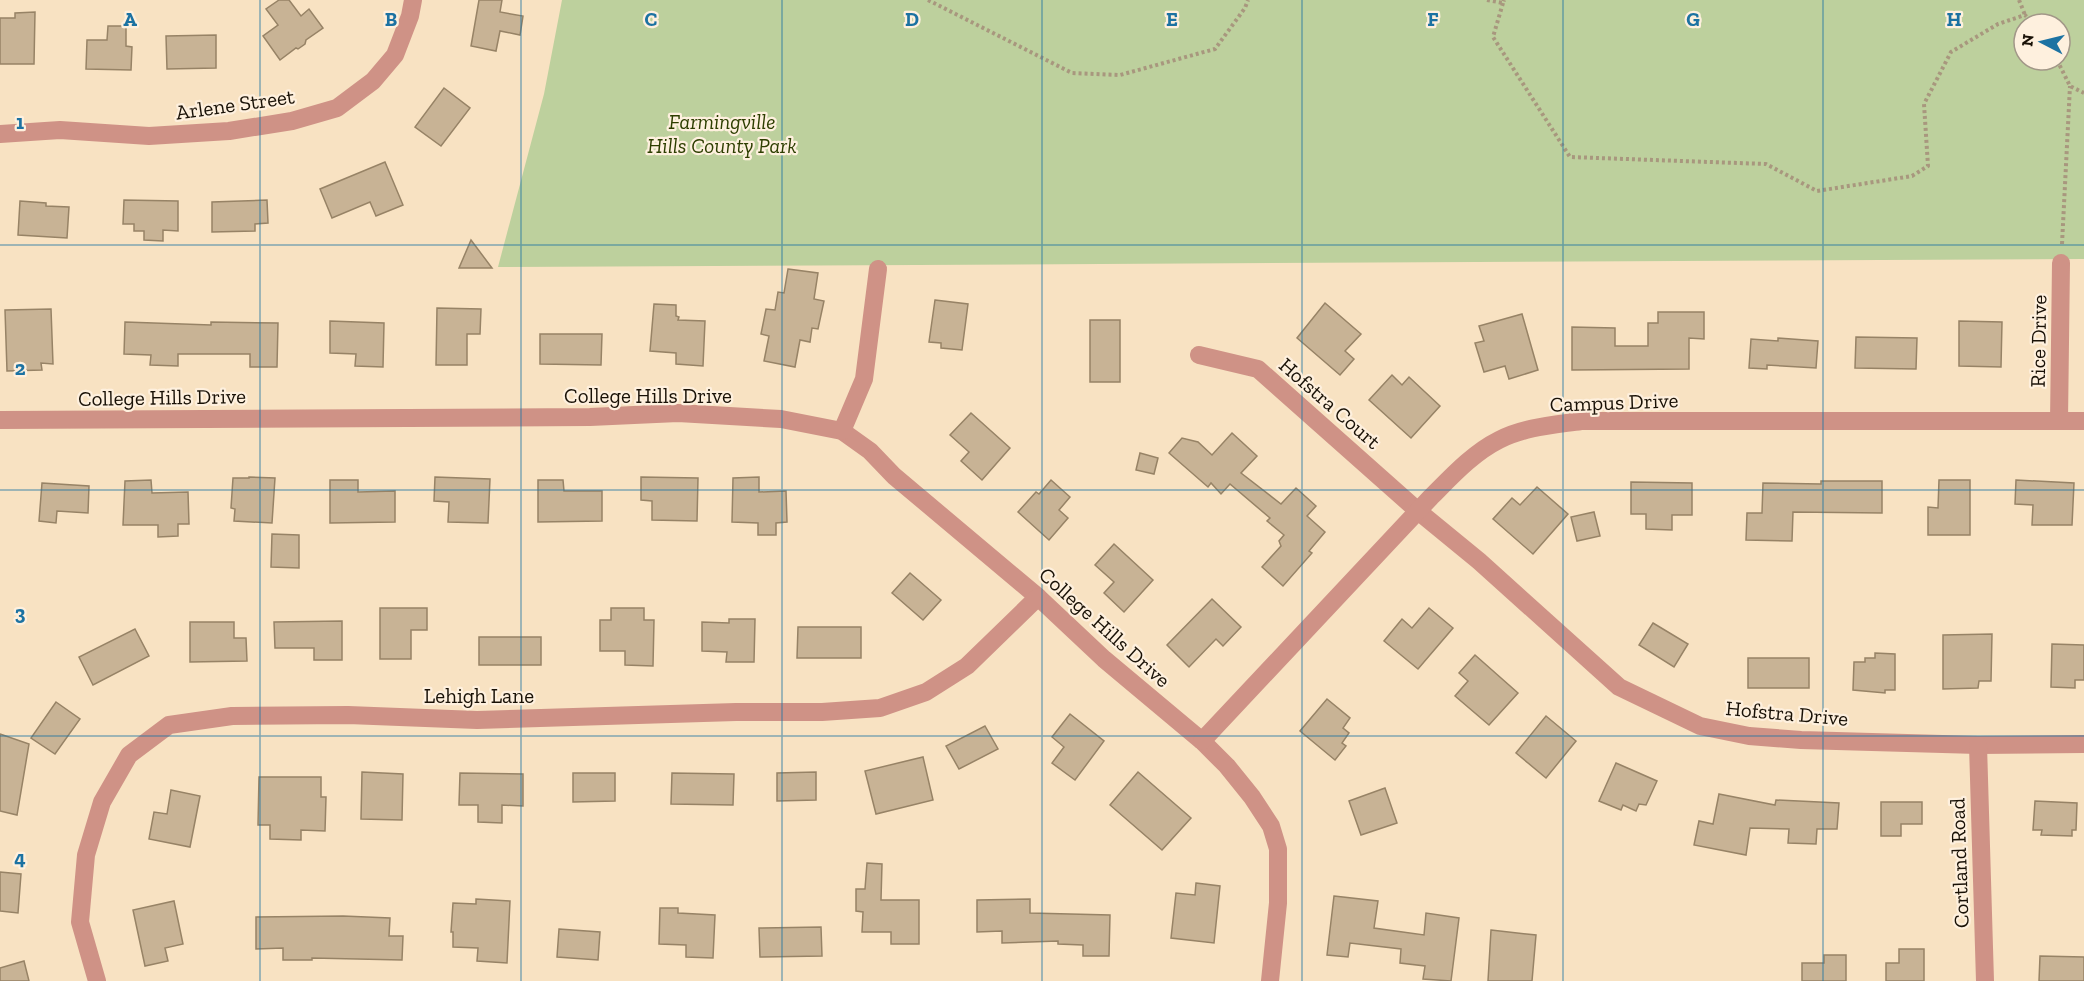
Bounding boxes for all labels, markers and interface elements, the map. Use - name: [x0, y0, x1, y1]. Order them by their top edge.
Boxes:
- text: A: [123, 7, 137, 31]
- text: B: [385, 7, 397, 31]
- text: C: [645, 7, 658, 31]
- text: D: [905, 7, 919, 31]
- text: E: [1166, 7, 1178, 31]
- text: F: [1427, 7, 1439, 31]
- text: G: [1686, 7, 1700, 31]
- text: H: [1946, 7, 1962, 31]
- north arrow: [2012, 12, 2072, 72]
- text: N: [2017, 33, 2038, 47]
- street label: Arlene Street: [174, 83, 296, 125]
- park label: Farmingville Hills County Park: [647, 109, 797, 158]
- text: 1: [16, 110, 24, 134]
- street label: Rice Drive: [2025, 294, 2051, 388]
- street label: Hofstra Court: [1274, 352, 1386, 454]
- text: 2: [15, 356, 26, 380]
- street label: College Hills Drive: [78, 383, 246, 411]
- street label: College Hills Drive: [564, 383, 732, 408]
- street label: Campus Drive: [1549, 387, 1679, 417]
- street label: College Hills Drive: [1034, 562, 1176, 693]
- text: 3: [15, 601, 26, 625]
- street label: Lehigh Lane: [424, 683, 534, 708]
- street label: Hofstra Drive: [1725, 695, 1849, 731]
- street label: Cortland Road: [1944, 797, 1974, 928]
- text: 4: [14, 846, 26, 870]

